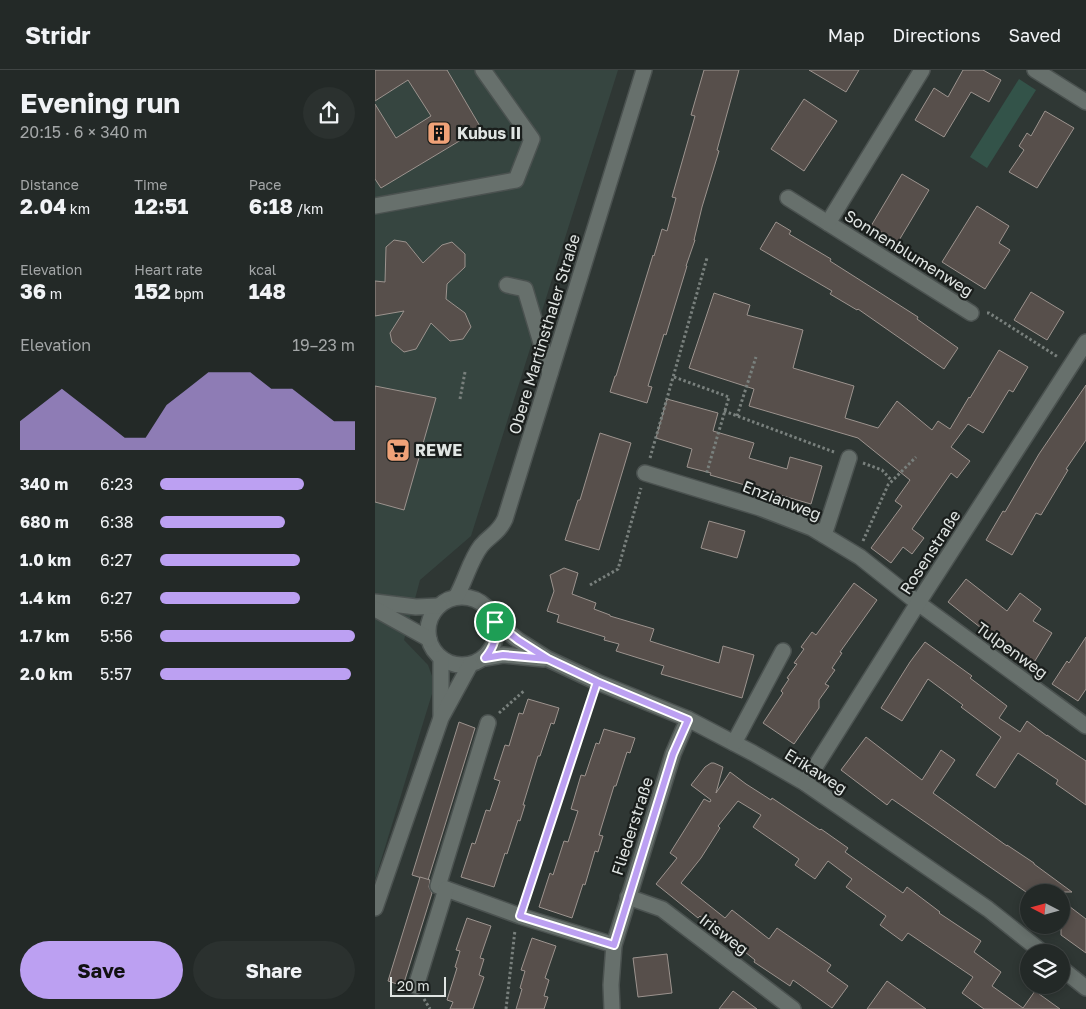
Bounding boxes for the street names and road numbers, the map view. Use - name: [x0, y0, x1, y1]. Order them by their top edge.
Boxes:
- street label: Sonnenblumenweg: [841, 205, 977, 301]
- street label: Obere Martinsthaler Straße: [504, 231, 584, 437]
- street label: Enzianweg: [740, 476, 824, 524]
- street label: Rosenstraße: [895, 506, 965, 598]
- street label: Tulpenweg: [972, 617, 1052, 683]
- street label: Erikaweg: [781, 744, 851, 798]
- street label: Fliederstraße: [607, 774, 657, 878]
- street label: Irisweg: [696, 909, 752, 959]

